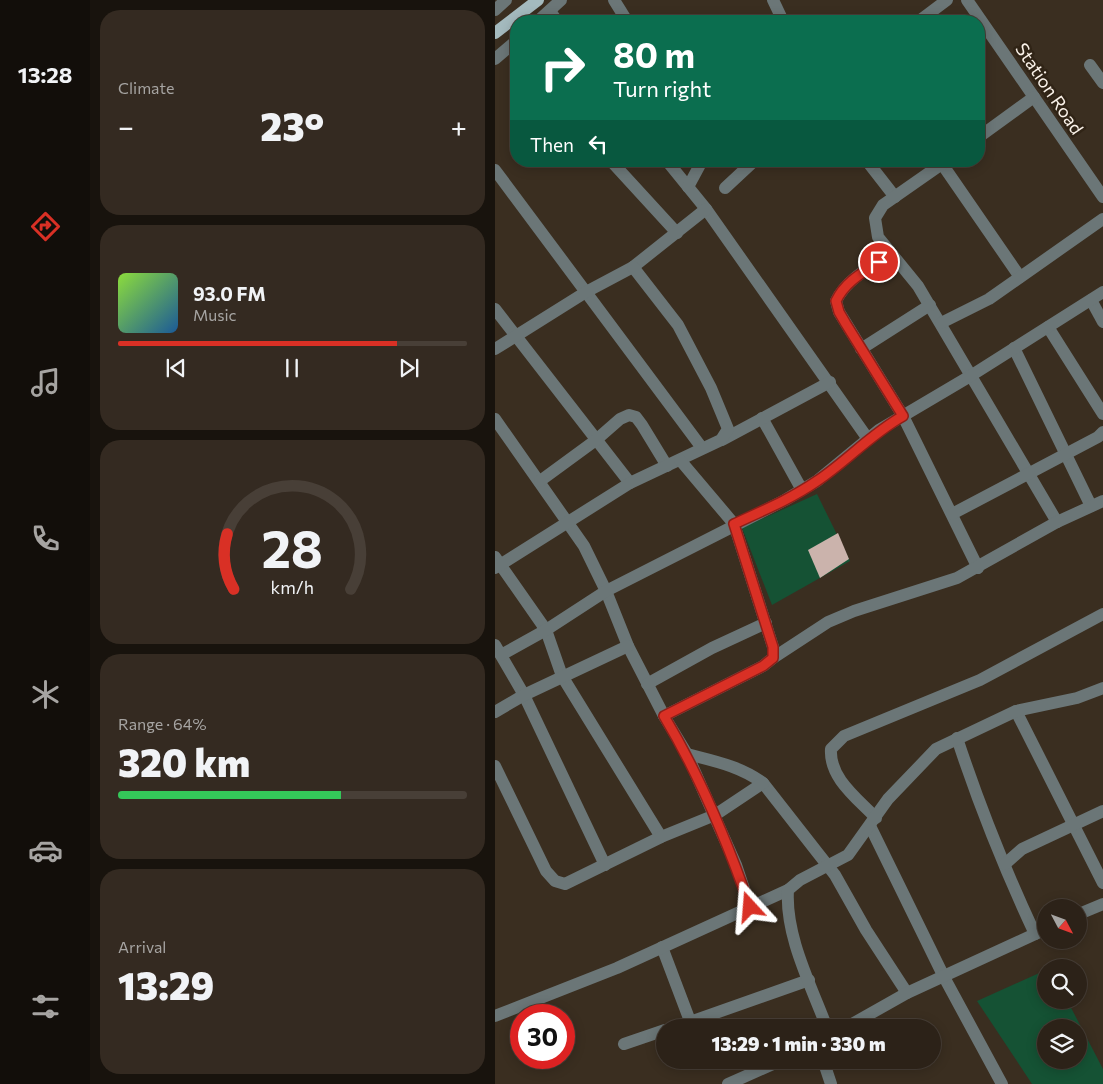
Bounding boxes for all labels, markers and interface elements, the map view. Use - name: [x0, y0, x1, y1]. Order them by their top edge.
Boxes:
- text: 80 m: [613, 32, 695, 75]
- icon: right: [530, 35, 595, 100]
- street label: Station Road: [1011, 38, 1089, 138]
- text: 13:28: [18, 61, 72, 88]
- text: Turn right: [613, 75, 711, 102]
- text: Climate: [118, 78, 174, 97]
- text: 23°: [260, 102, 324, 149]
- text: −: [118, 109, 134, 143]
- text: +: [451, 109, 467, 143]
- icon: left: [584, 130, 612, 158]
- text: Then: [530, 133, 574, 156]
- icon: directions: [28, 209, 63, 244]
- pin: [858, 241, 900, 283]
- icon: arrive: [865, 248, 893, 276]
- text: 93.0 FM: [193, 282, 266, 305]
- text: Music: [193, 305, 237, 324]
- icon: previous: [162, 354, 190, 382]
- icon: pause: [278, 354, 306, 382]
- icon: next: [395, 354, 423, 382]
- icon: music: [28, 365, 63, 400]
- text: 28: [262, 515, 323, 579]
- icon: phone: [28, 521, 63, 556]
- text: km/h: [271, 576, 314, 598]
- icon: climate: [28, 677, 63, 712]
- text: Range · 64%: [118, 714, 206, 733]
- text: 320 km: [118, 738, 250, 785]
- icon: car: [28, 833, 63, 868]
- position arrow: [723, 880, 775, 932]
- north arrow: [1037, 899, 1087, 949]
- map controls: [1037, 899, 1087, 1069]
- text: Arrival: [118, 937, 166, 956]
- button: search: [1037, 959, 1087, 1009]
- text: 13:29: [118, 961, 214, 1008]
- icon: filters: [28, 989, 63, 1024]
- speed limit sign: 30: [510, 1004, 575, 1069]
- button: layers: [1037, 1019, 1087, 1069]
- text: 13:29 · 1 min · 330 m: [712, 1032, 886, 1055]

